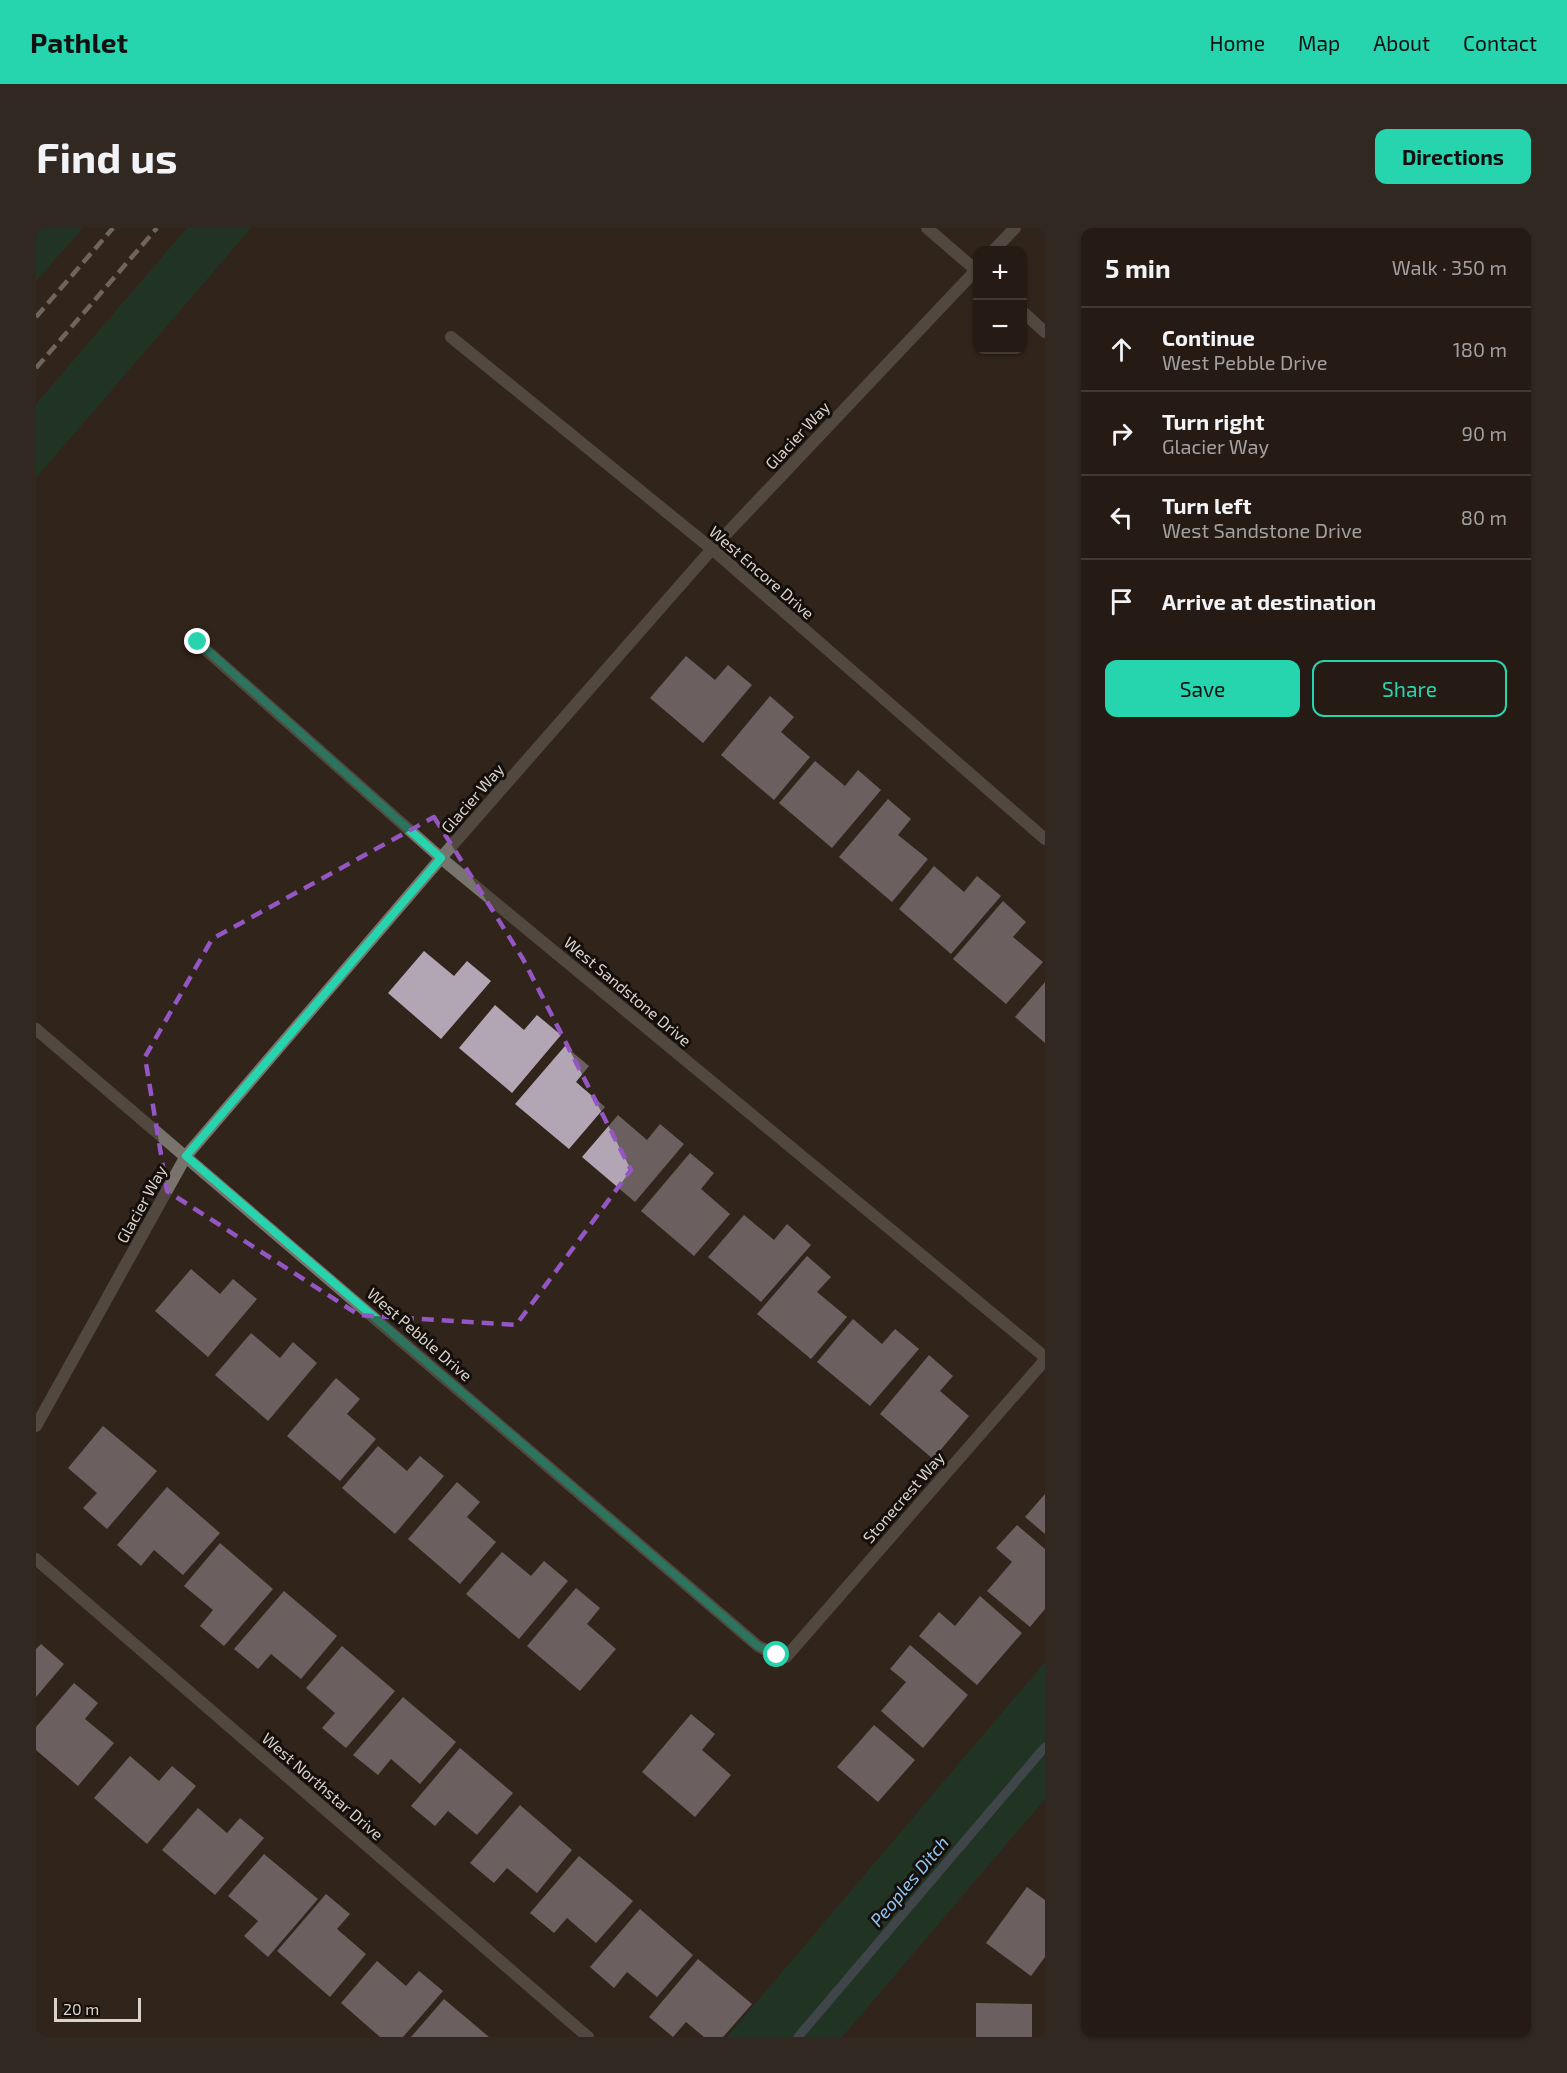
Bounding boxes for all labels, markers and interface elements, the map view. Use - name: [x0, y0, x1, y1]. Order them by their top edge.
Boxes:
- text: Pathlet: [30, 25, 128, 59]
- text: Home: [1209, 30, 1265, 55]
- text: Map: [1298, 30, 1340, 55]
- text: About: [1373, 30, 1430, 55]
- text: Contact: [1463, 30, 1537, 55]
- button: Directions: [1375, 129, 1531, 184]
- text: Find us: [36, 131, 178, 181]
- map controls: [973, 246, 1027, 354]
- button: +: [973, 246, 1027, 300]
- text: 5 min: [1105, 252, 1171, 283]
- text: Walk · 350 m: [1392, 255, 1507, 279]
- button: −: [973, 300, 1027, 354]
- text: Continue: [1162, 324, 1255, 350]
- icon: ahead: [1105, 333, 1138, 366]
- text: 180 m: [1453, 337, 1507, 361]
- text: West Pebble Drive: [1162, 350, 1327, 374]
- street label: Glacier Way: [761, 397, 834, 473]
- text: Turn right: [1162, 408, 1264, 434]
- icon: right: [1105, 417, 1138, 450]
- text: 90 m: [1462, 421, 1507, 445]
- text: Glacier Way: [1162, 434, 1269, 458]
- text: Turn left: [1162, 492, 1251, 518]
- icon: left: [1105, 501, 1138, 534]
- text: 80 m: [1461, 505, 1507, 529]
- text: West Sandstone Drive: [1162, 518, 1362, 542]
- street label: West Encore Drive: [706, 521, 818, 623]
- icon: arrive: [1105, 585, 1138, 618]
- text: Arrive at destination: [1162, 588, 1376, 614]
- route end: [184, 628, 210, 654]
- button: Save: [1105, 660, 1300, 717]
- button: Share: [1312, 660, 1507, 717]
- street label: Glacier Way: [437, 759, 508, 837]
- street label: West Sandstone Drive: [561, 932, 695, 1050]
- street label: Glacier Way: [112, 1161, 170, 1246]
- street label: West Pebble Drive: [364, 1283, 476, 1385]
- street label: Stonecrest Way: [858, 1447, 948, 1546]
- route start: [763, 1641, 789, 1667]
- street label: West Northstar Drive: [259, 1728, 387, 1844]
- water label: Peoples Ditch: [865, 1831, 953, 1931]
- scale bar: [54, 1995, 141, 2022]
- text: 20 m: [63, 1999, 99, 2018]

